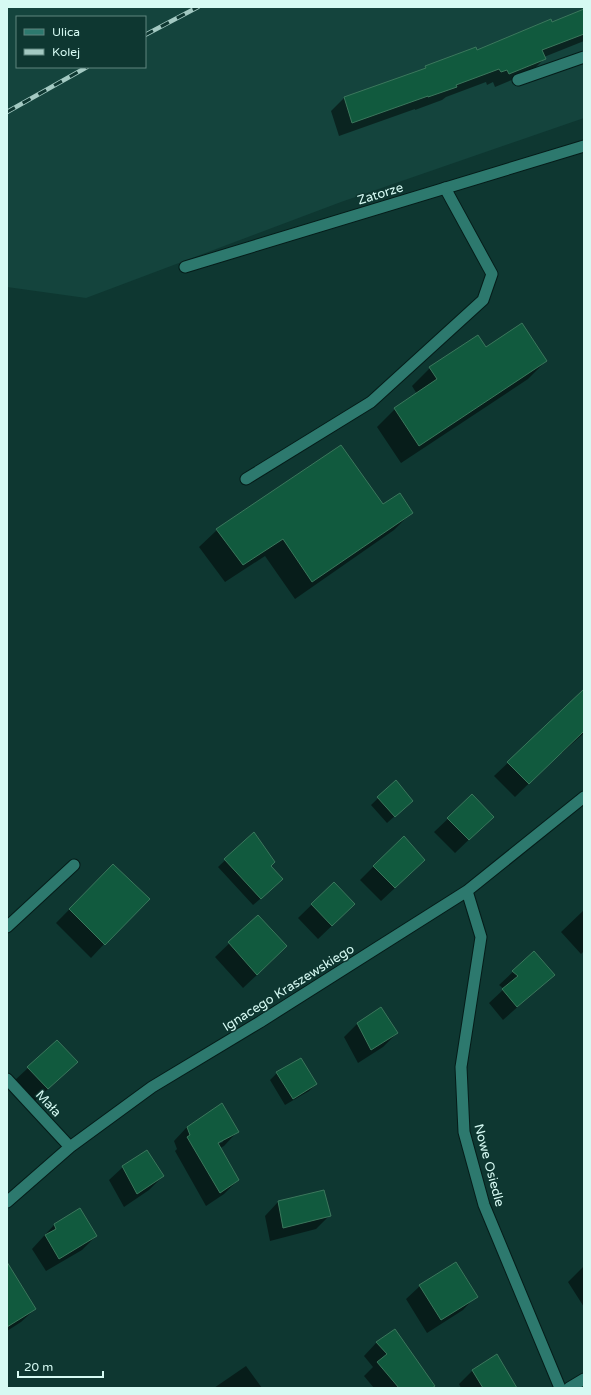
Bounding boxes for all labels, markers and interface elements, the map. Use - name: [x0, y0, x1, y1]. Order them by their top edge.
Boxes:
- legend: [16, 16, 146, 68]
- text: Ulica: [52, 25, 80, 39]
- text: Kolej: [52, 45, 80, 59]
- street label: Zatorze: [355, 179, 405, 208]
- street label: Ignacego Kraszewskiego: [220, 941, 357, 1035]
- street label: Mała: [32, 1087, 65, 1120]
- street label: Nowe Osiedle: [470, 1122, 508, 1208]
- scale bar: [18, 1353, 103, 1379]
- text: 20 m: [24, 1360, 53, 1374]

